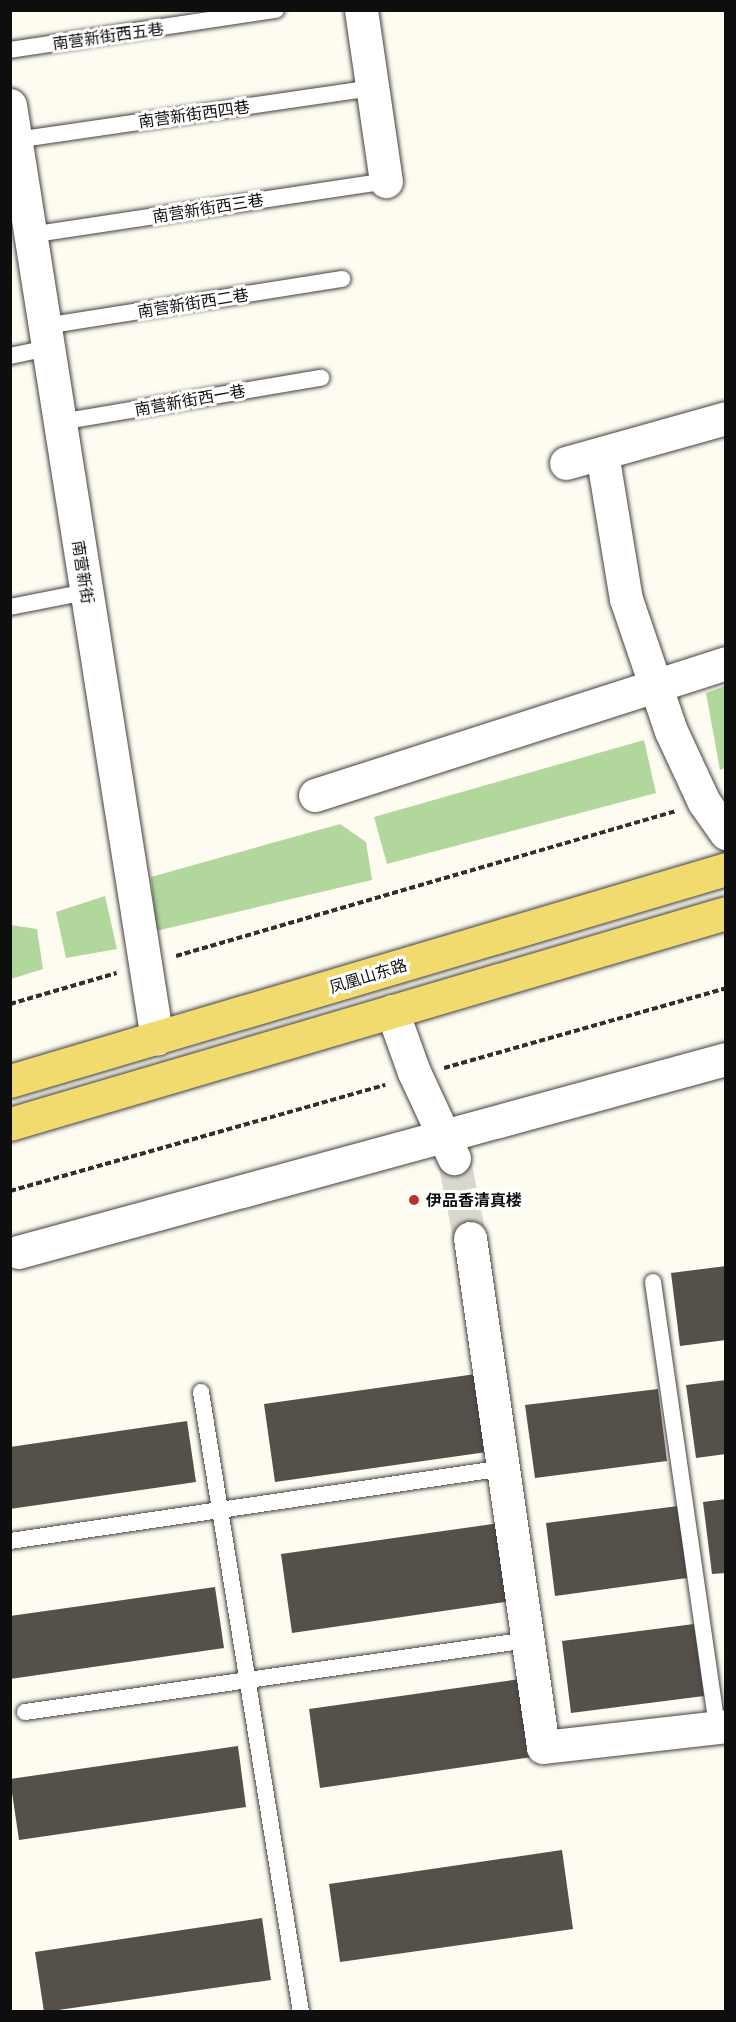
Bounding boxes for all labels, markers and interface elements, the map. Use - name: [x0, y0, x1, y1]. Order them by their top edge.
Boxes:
- street label: 南营新街西五巷: [51, 19, 165, 53]
- street label: 南营新街西四巷: [137, 97, 251, 131]
- street label: 南营新街西三巷: [151, 190, 265, 226]
- street label: 南营新街西二巷: [136, 285, 250, 321]
- street label: 南营新街西一巷: [133, 381, 247, 419]
- street label: 南营新街: [69, 539, 97, 605]
- street label: 凤凰山东路: [327, 955, 409, 997]
- place label: 伊品香清真楼: [426, 1190, 522, 1210]
- marker: 伊品香清真楼: [407, 1193, 421, 1207]

